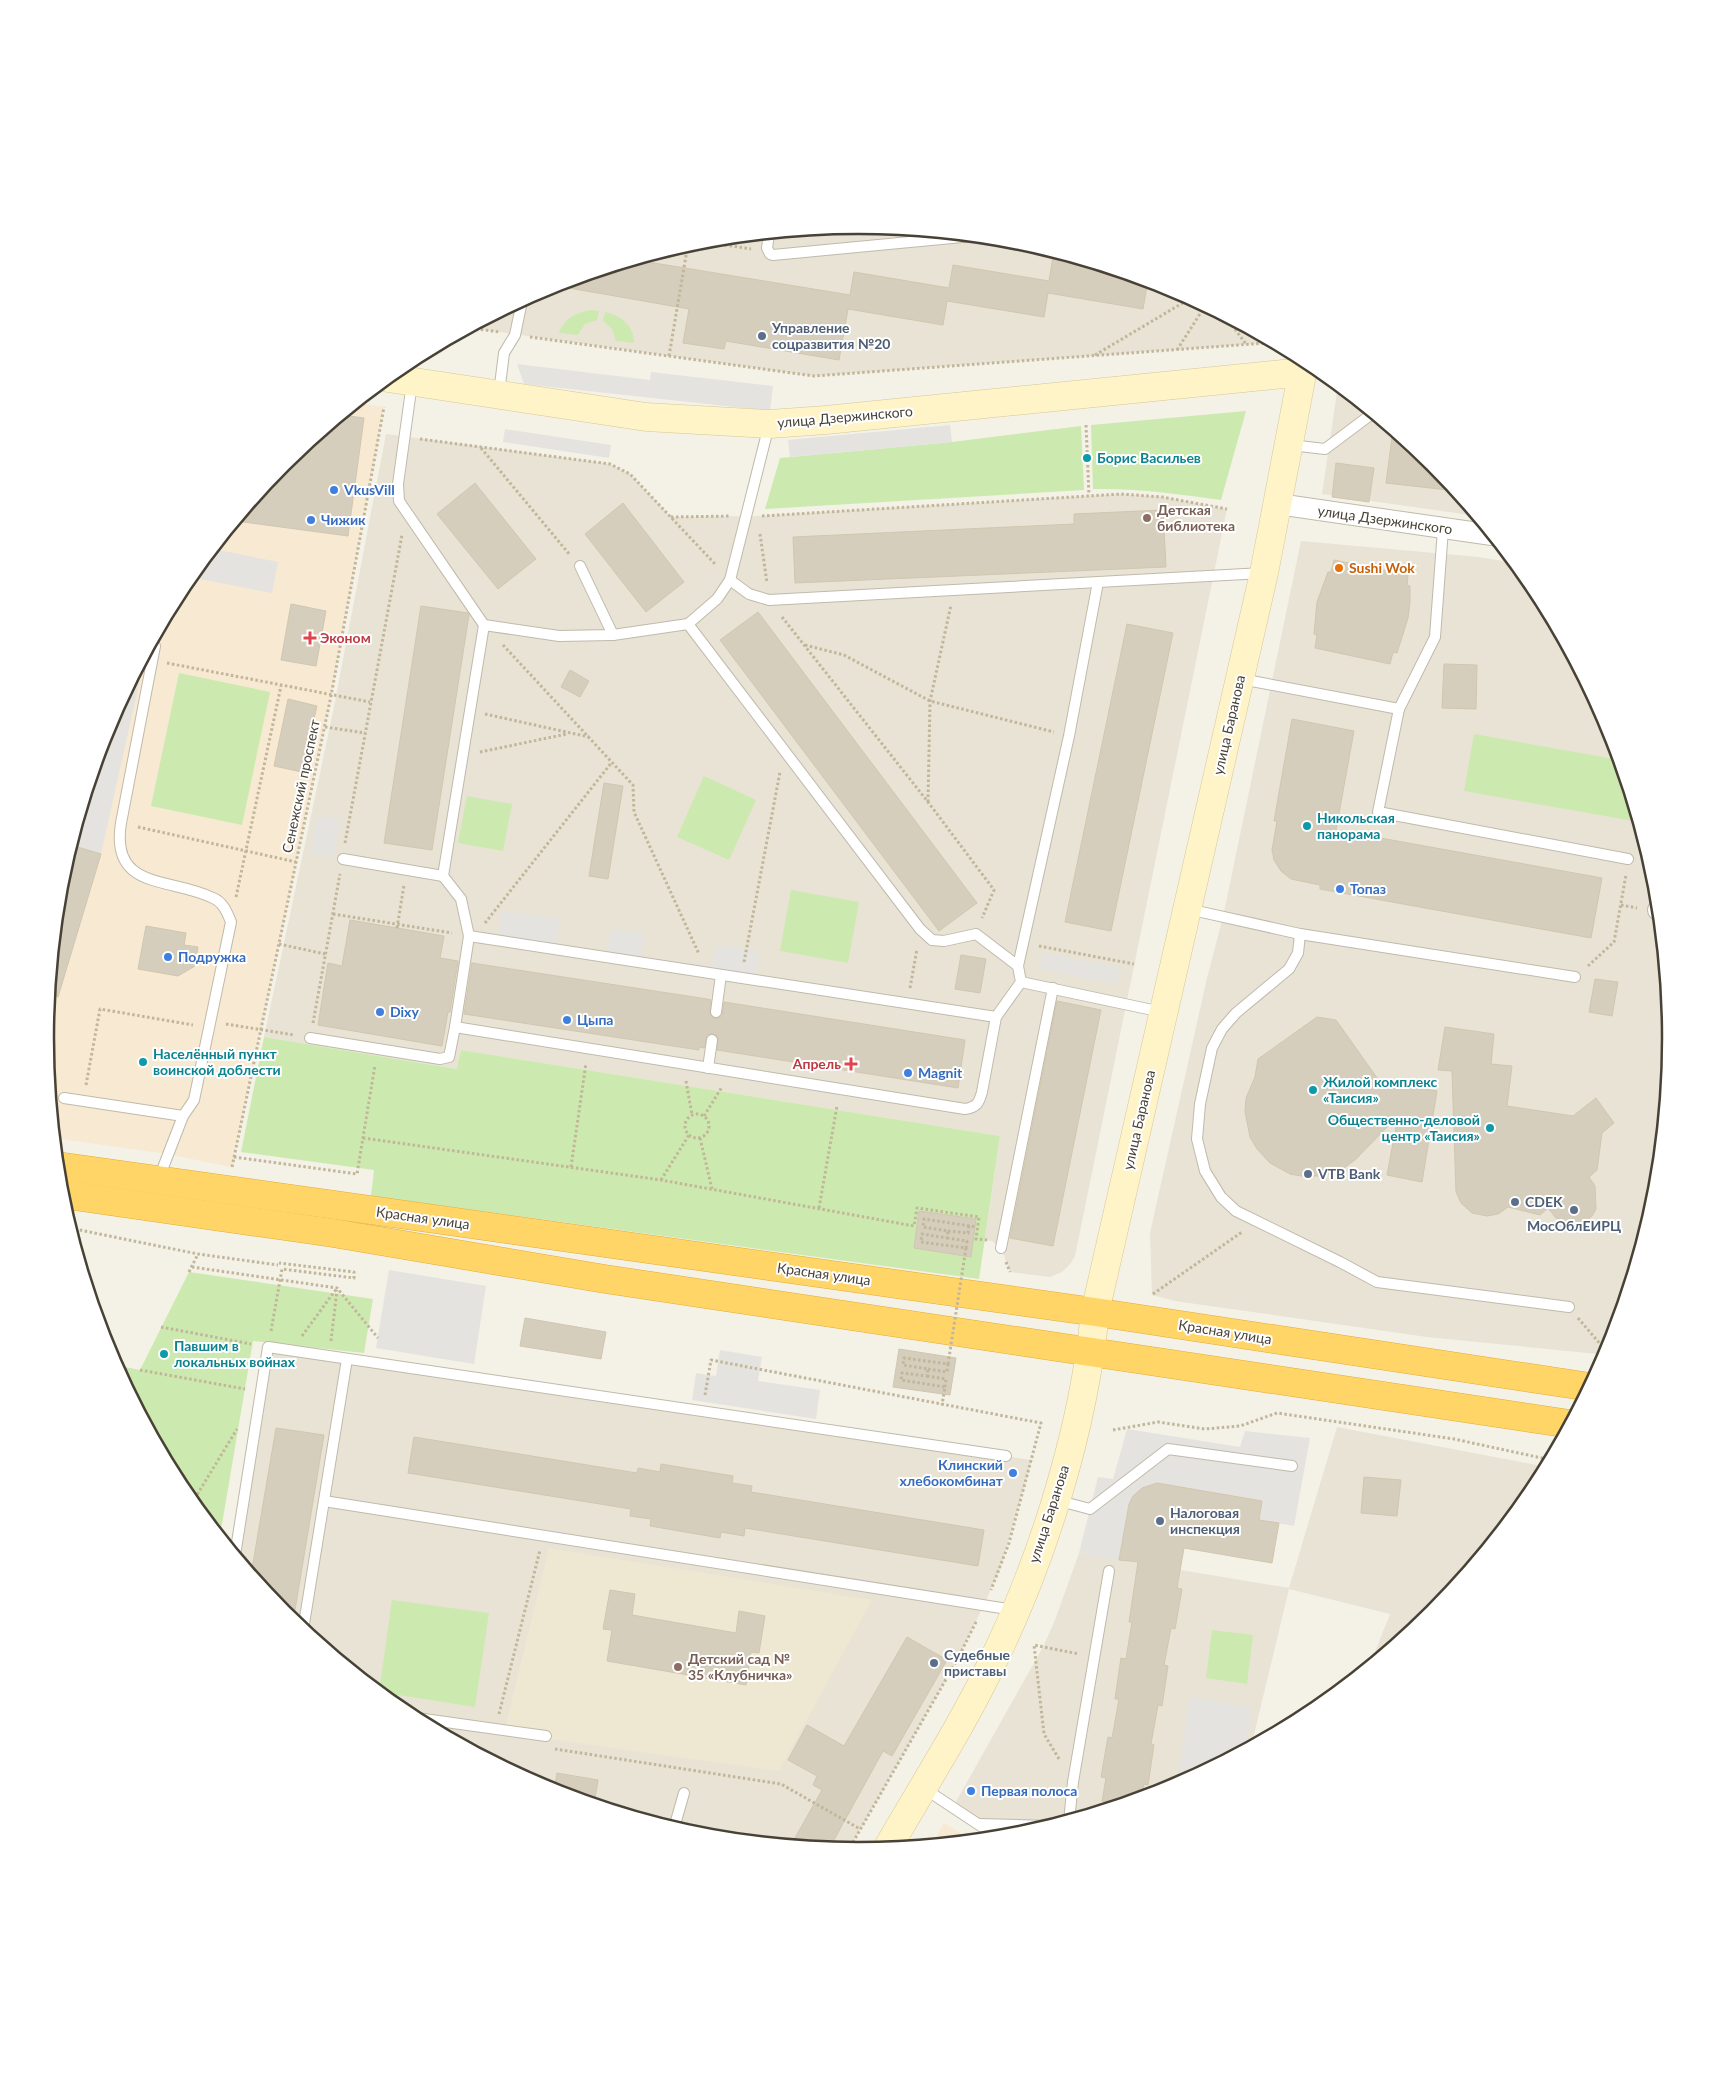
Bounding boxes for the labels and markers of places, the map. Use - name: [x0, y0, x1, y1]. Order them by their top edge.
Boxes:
- place label: Управление соцразвития №20: [771, 319, 890, 352]
- marker: Управление соцразвития №20: [756, 330, 768, 342]
- place label: Борис Васильев: [1097, 449, 1201, 466]
- marker: Борис Васильев: [1081, 452, 1093, 464]
- place label: VkusVill: [343, 481, 395, 498]
- marker: VkusVill: [328, 484, 340, 496]
- place label: Детская библиотека: [1157, 501, 1235, 534]
- place label: Чижик: [321, 511, 366, 528]
- marker: Детская библиотека: [1141, 512, 1153, 524]
- marker: Чижик: [305, 514, 317, 526]
- place label: Sushi Wok: [1349, 559, 1415, 576]
- marker: Sushi Wok: [1333, 562, 1345, 574]
- place label: Эконом: [320, 629, 371, 646]
- marker: Эконом: [304, 632, 316, 644]
- place label: Никольская панорама: [1317, 809, 1395, 842]
- marker: Никольская панорама: [1301, 820, 1313, 832]
- place label: Топаз: [1350, 880, 1386, 897]
- marker: Топаз: [1334, 883, 1346, 895]
- place label: Подружка: [178, 948, 246, 965]
- marker: Подружка: [162, 951, 174, 963]
- place label: Dixy: [390, 1003, 419, 1020]
- marker: Dixy: [374, 1006, 386, 1018]
- place label: Цыпа: [577, 1011, 613, 1028]
- marker: Цыпа: [561, 1014, 573, 1026]
- place label: Населённый пункт воинской доблести: [153, 1045, 281, 1078]
- place label: Апрель: [792, 1055, 841, 1072]
- marker: Населённый пункт воинской доблести: [137, 1056, 149, 1068]
- marker: Апрель: [845, 1058, 857, 1070]
- place label: Magnit: [918, 1064, 963, 1081]
- marker: Magnit: [902, 1067, 914, 1079]
- place label: Жилой комплекс «Таисия»: [1323, 1073, 1438, 1106]
- marker: Жилой комплекс «Таисия»: [1307, 1084, 1319, 1096]
- place label: Общественно-деловой центр «Таисия»: [1328, 1111, 1480, 1144]
- marker: Общественно-деловой центр «Таисия»: [1484, 1122, 1496, 1134]
- place label: VTB Bank: [1317, 1165, 1381, 1182]
- marker: VTB Bank: [1302, 1168, 1314, 1180]
- place label: CDEK: [1525, 1193, 1563, 1210]
- marker: CDEK: [1509, 1196, 1521, 1208]
- marker: МосОблЕИРЦ: [1568, 1204, 1580, 1216]
- place label: МосОблЕИРЦ: [1527, 1217, 1621, 1234]
- place label: Павшим в локальных войнах: [174, 1337, 296, 1370]
- marker: Павшим в локальных войнах: [158, 1348, 170, 1360]
- place label: Клинский хлебокомбинат: [900, 1456, 1004, 1489]
- marker: Клинский хлебокомбинат: [1007, 1467, 1019, 1479]
- place label: Налоговая инспекция: [1170, 1504, 1240, 1537]
- marker: Налоговая инспекция: [1154, 1515, 1166, 1527]
- place label: Судебные приставы: [944, 1646, 1011, 1679]
- place label: Детский сад № 35 «Клубничка»: [688, 1650, 792, 1683]
- marker: Судебные приставы: [928, 1657, 940, 1669]
- marker: Детский сад № 35 «Клубничка»: [672, 1661, 684, 1673]
- place label: Первая полоса: [981, 1782, 1077, 1799]
- marker: Первая полоса: [965, 1785, 977, 1797]

